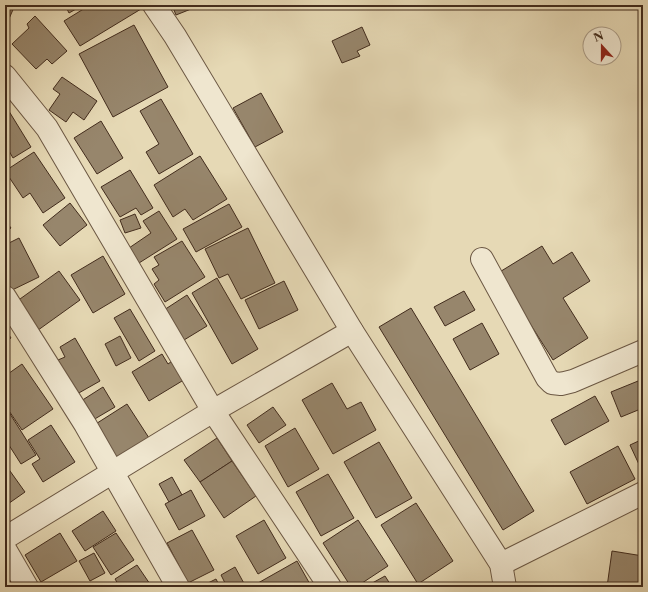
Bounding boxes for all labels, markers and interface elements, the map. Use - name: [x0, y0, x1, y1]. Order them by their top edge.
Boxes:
- north arrow: [582, 26, 622, 66]
- text: N: [591, 28, 606, 45]

